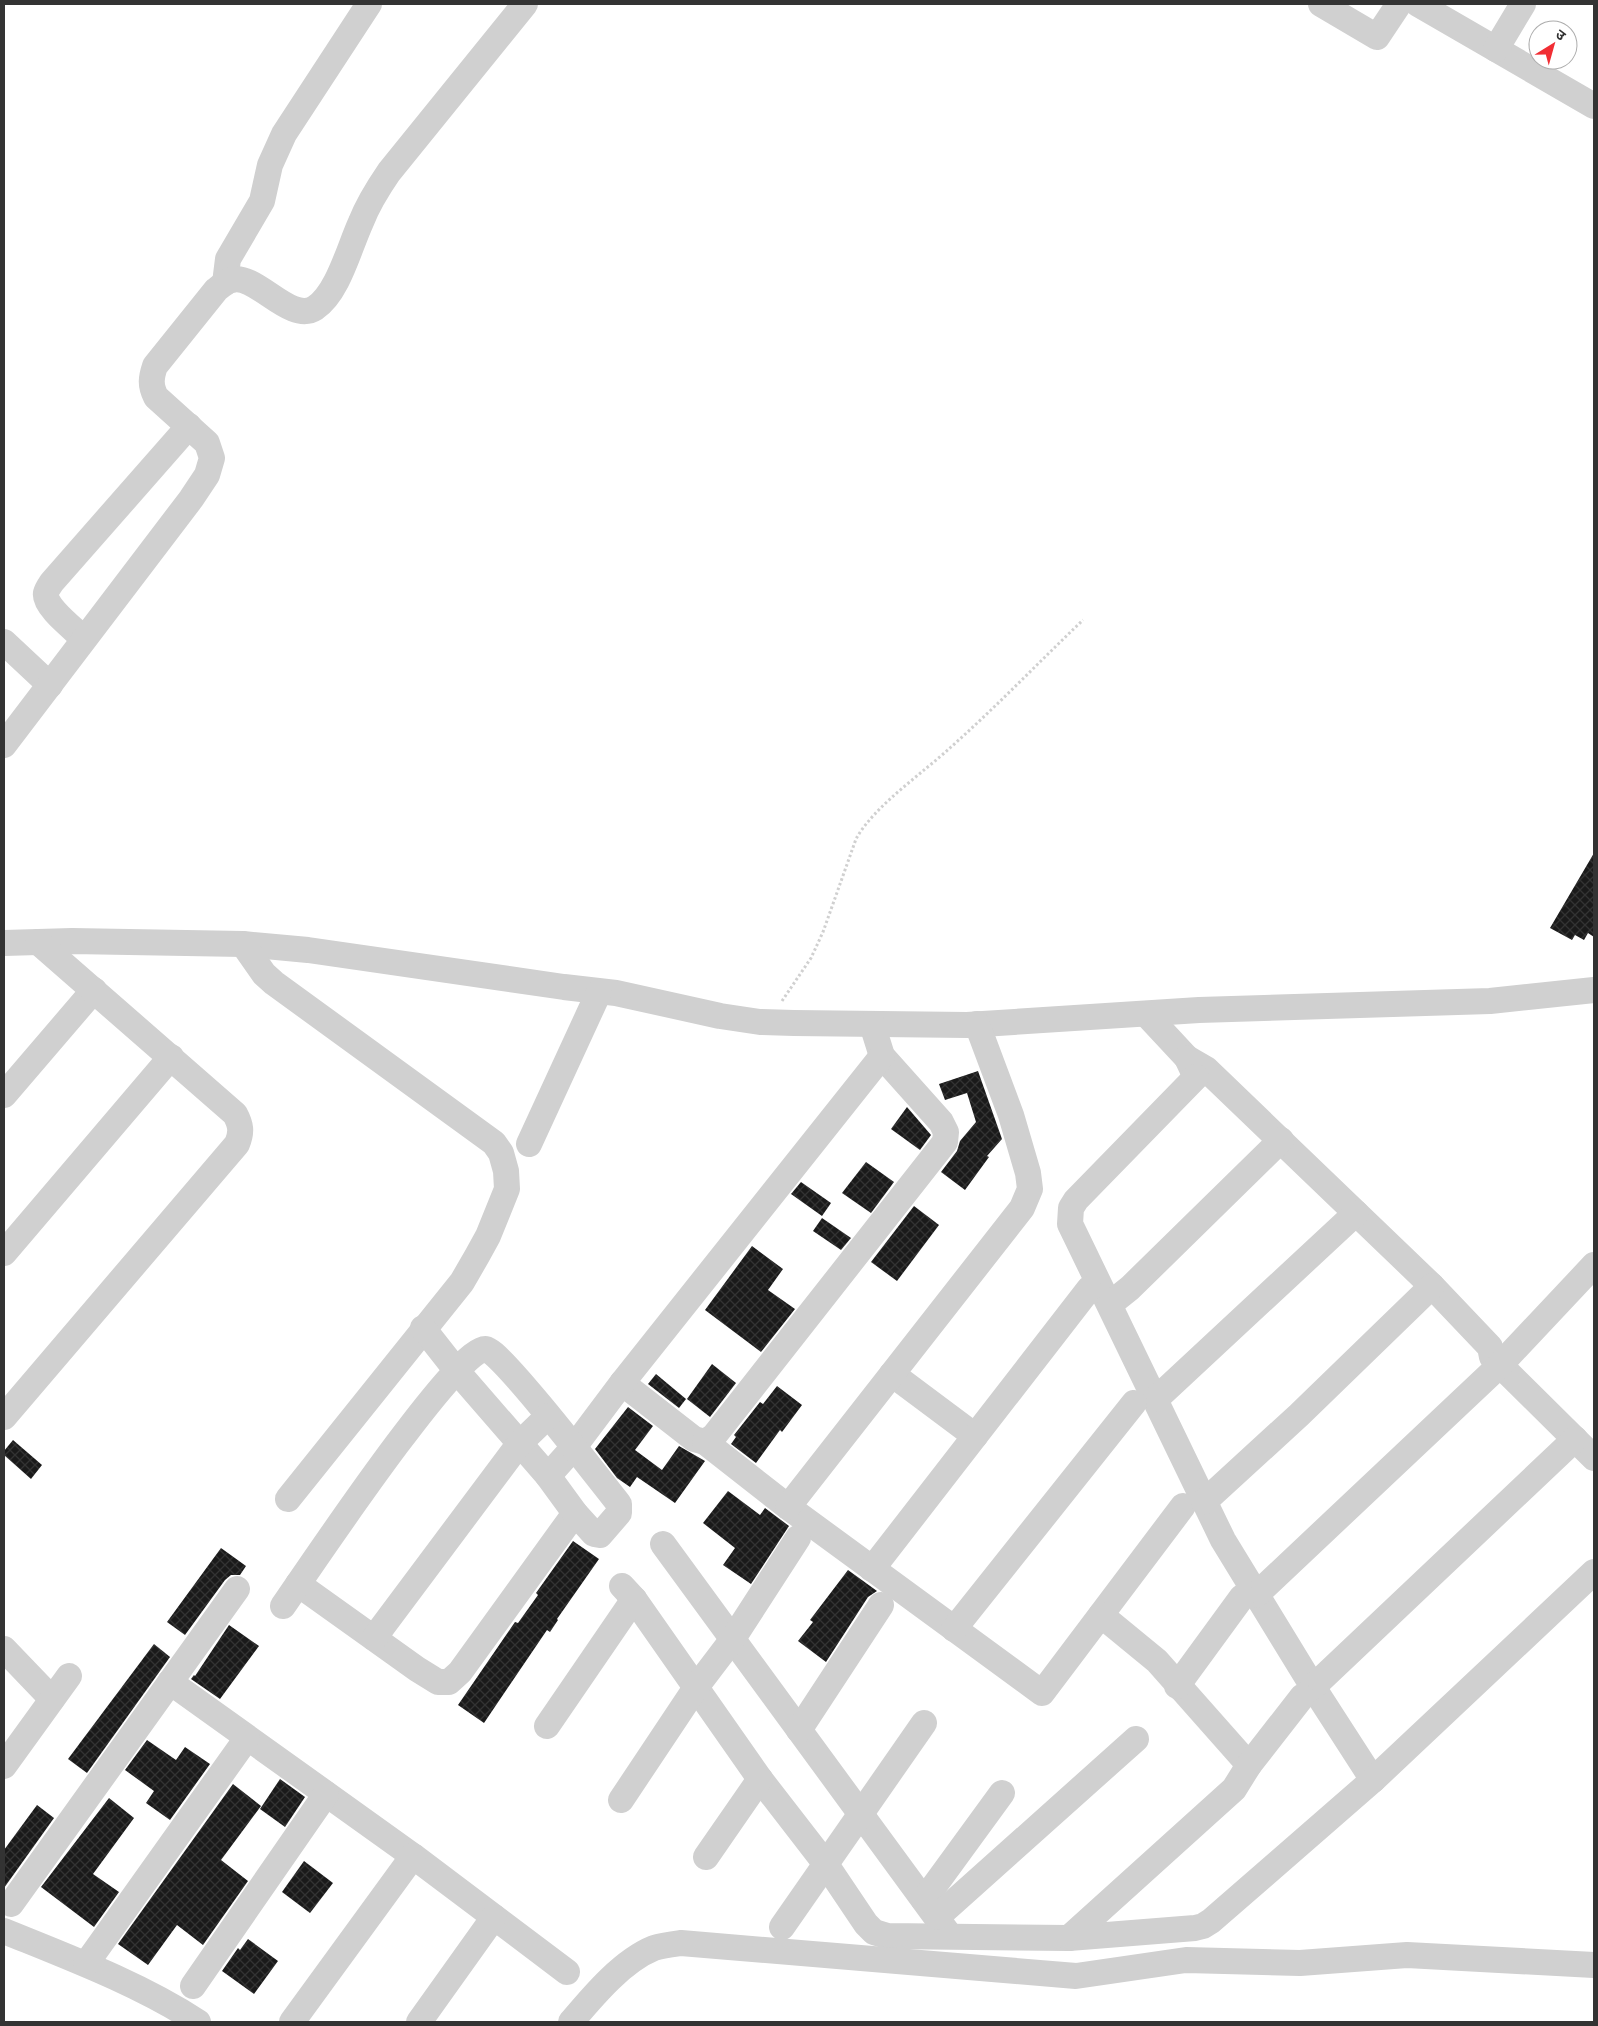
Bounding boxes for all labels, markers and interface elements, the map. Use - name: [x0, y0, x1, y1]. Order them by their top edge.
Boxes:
- north arrow: [1528, 20, 1578, 70]
- text: उ: [1553, 27, 1568, 44]

